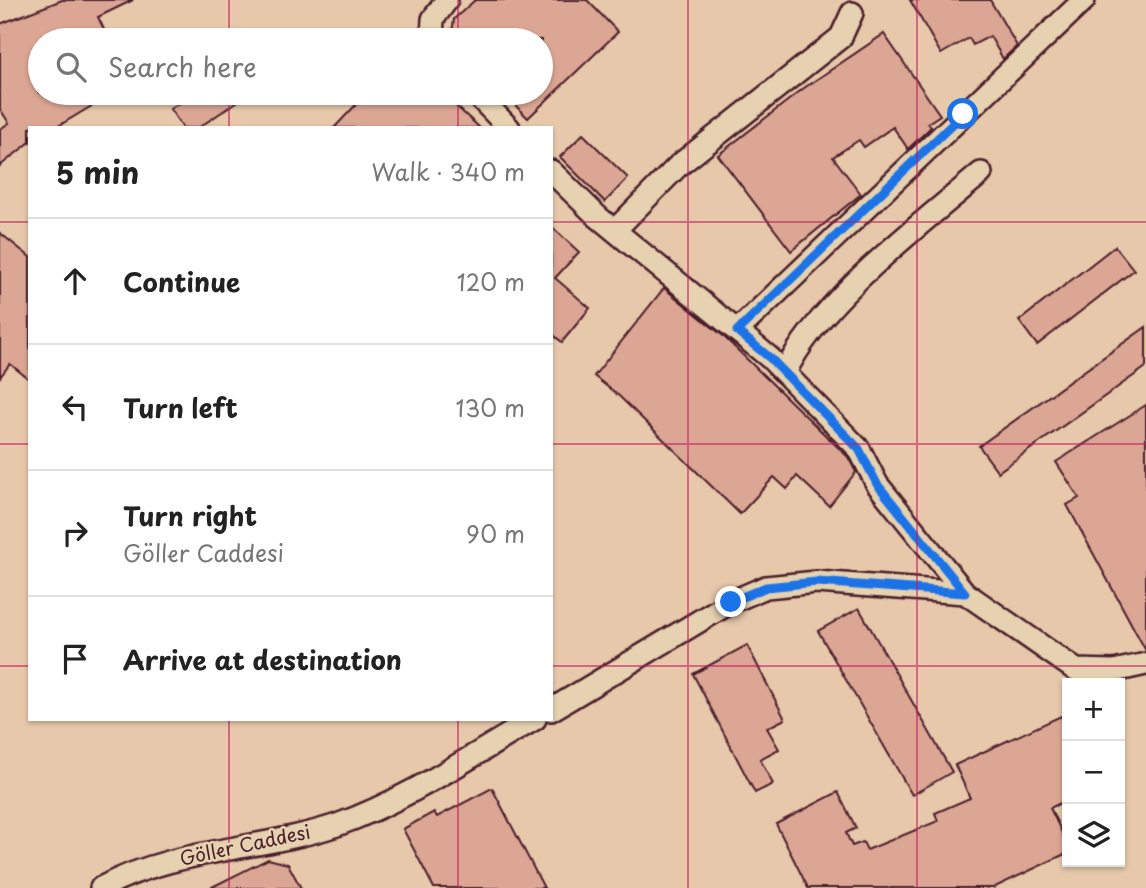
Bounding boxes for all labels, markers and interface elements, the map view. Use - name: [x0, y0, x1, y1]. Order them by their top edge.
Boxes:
- search box: [28, 28, 553, 105]
- text: Search here: [108, 47, 257, 86]
- icon: search: [52, 48, 90, 86]
- route start: [947, 98, 978, 129]
- text: 5 min: [56, 149, 139, 194]
- text: Walk · 340 m: [372, 154, 525, 189]
- icon: ahead: [56, 262, 94, 300]
- text: Continue: [123, 262, 240, 301]
- text: 120 m: [457, 264, 525, 299]
- icon: left: [56, 388, 94, 426]
- text: Turn left: [123, 388, 238, 427]
- text: 130 m: [455, 390, 525, 425]
- text: Turn right: [123, 496, 257, 535]
- icon: right: [56, 514, 94, 552]
- text: 90 m: [466, 516, 525, 551]
- text: Göller Caddesi: [123, 535, 284, 570]
- route end: [715, 586, 746, 617]
- icon: arrive: [56, 640, 94, 678]
- text: Arrive at destination: [123, 640, 402, 679]
- map controls: [1062, 678, 1125, 867]
- button: +: [1062, 678, 1125, 741]
- button: −: [1062, 741, 1125, 804]
- button: layers: [1062, 804, 1125, 867]
- street label: Göller Caddesi: [177, 817, 313, 872]

